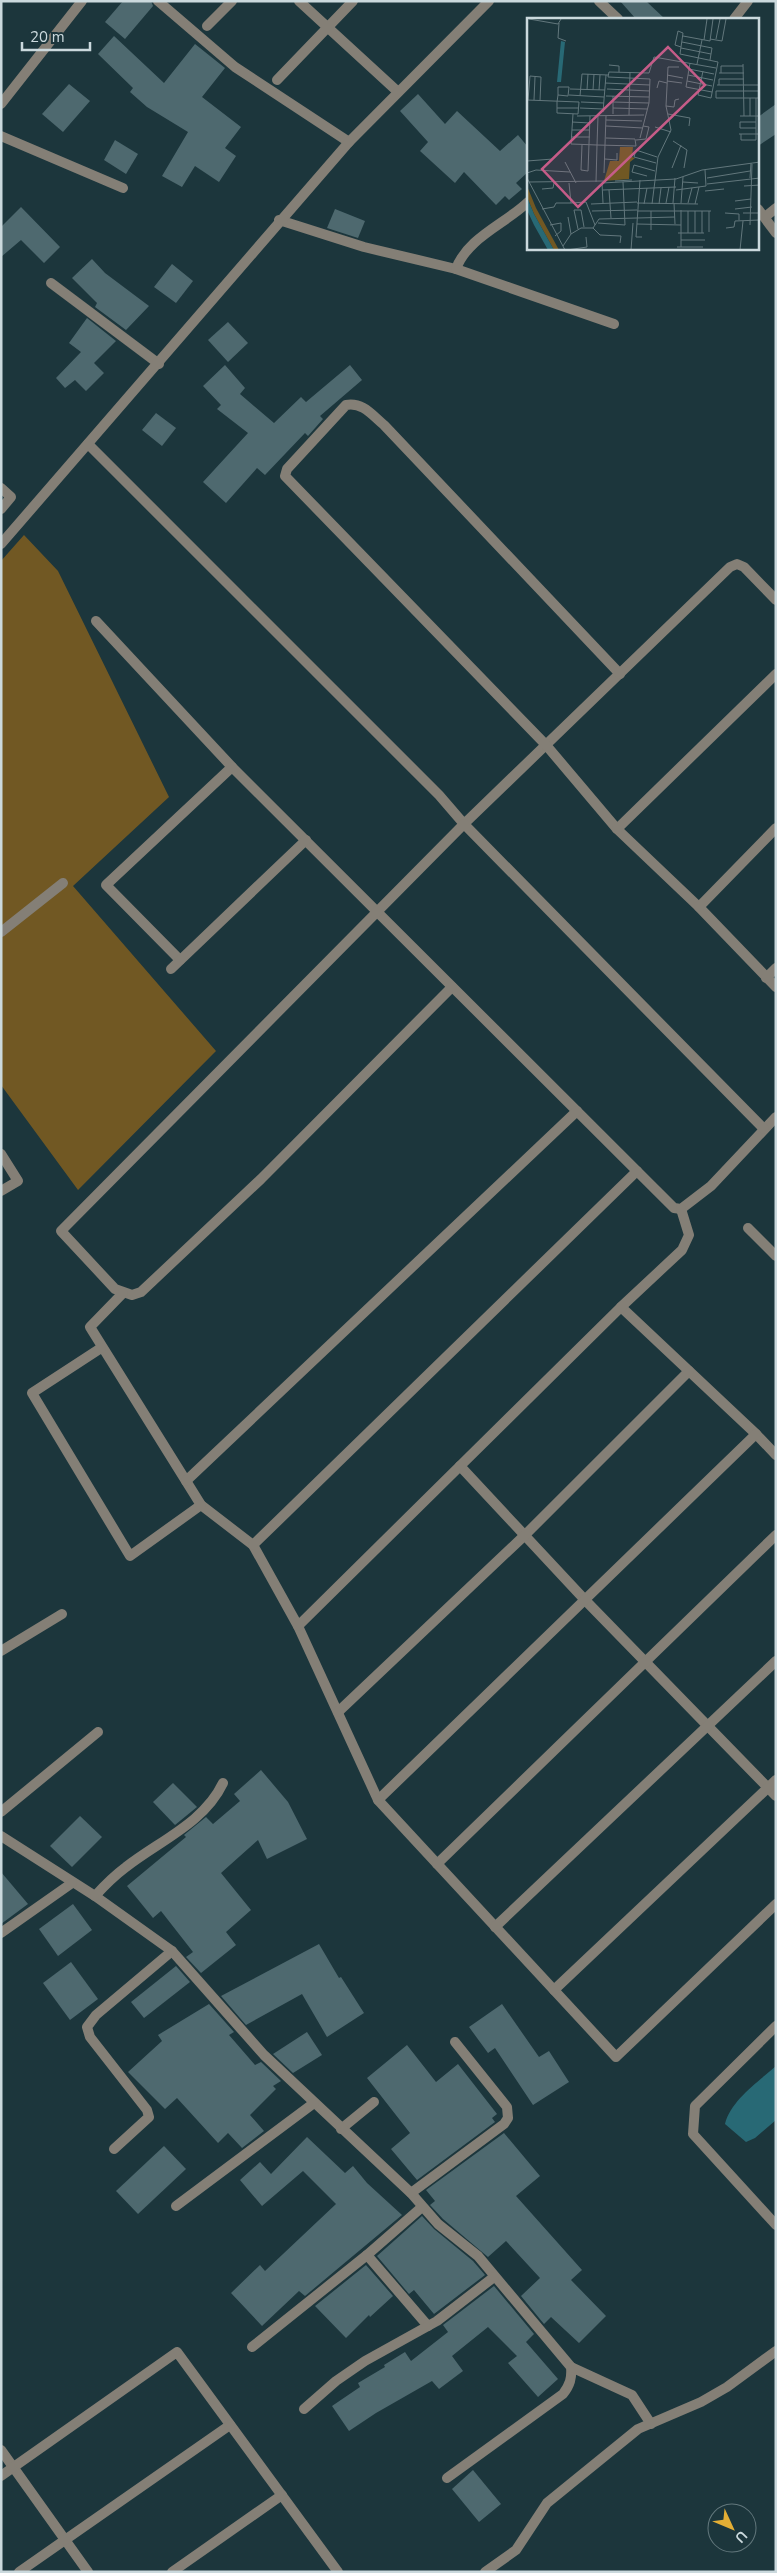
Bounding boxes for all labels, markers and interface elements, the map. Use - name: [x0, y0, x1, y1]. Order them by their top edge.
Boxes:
- inset map: [527, 18, 760, 250]
- scale bar: [22, 20, 90, 52]
- text: 20 m: [30, 27, 65, 47]
- north arrow: [707, 2503, 757, 2553]
- text: U: [731, 2526, 751, 2547]

